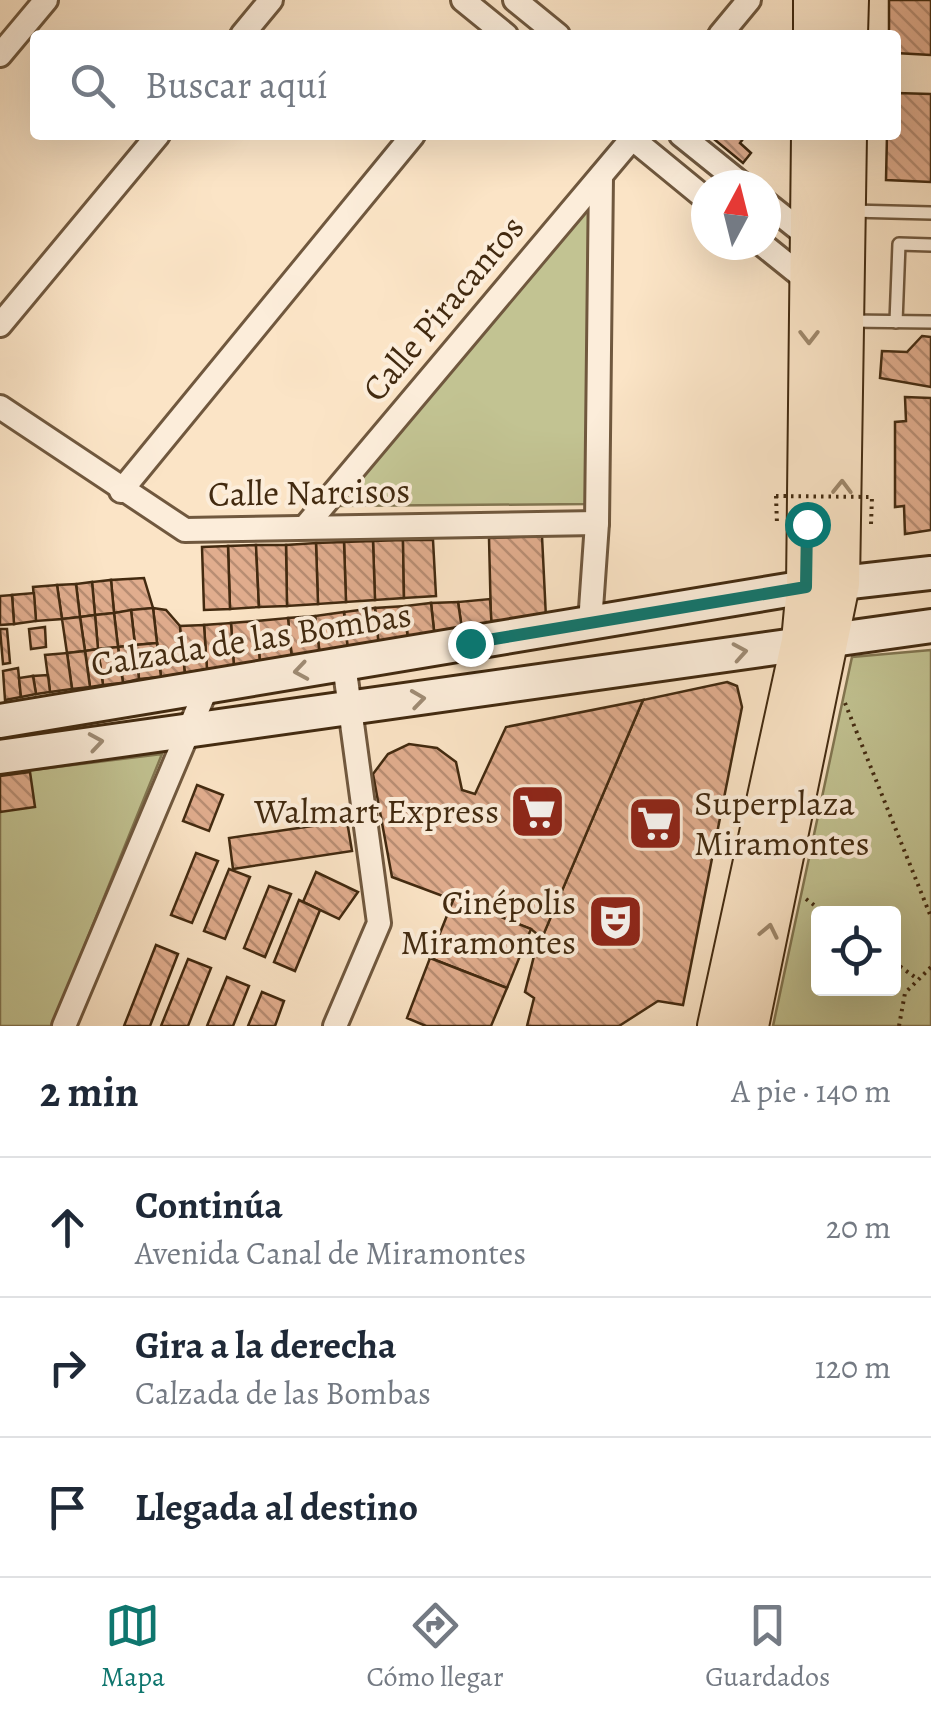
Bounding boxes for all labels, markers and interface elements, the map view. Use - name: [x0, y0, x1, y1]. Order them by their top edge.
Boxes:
- search box: [30, 30, 901, 140]
- icon: search: [65, 58, 120, 113]
- text: Buscar aquí: [145, 59, 328, 111]
- north arrow: [691, 170, 781, 260]
- street label: Calle Piracantos: [351, 205, 535, 411]
- one-way arrow: [798, 330, 819, 346]
- street label: Calle Narcisos: [208, 466, 410, 518]
- one-way arrow: [831, 478, 852, 494]
- route start: [785, 502, 831, 548]
- street label: Calzada de las Bombas: [87, 590, 415, 688]
- route end: [448, 621, 494, 667]
- one-way arrow: [732, 642, 748, 663]
- one-way arrow: [292, 660, 309, 681]
- one-way arrow: [410, 689, 427, 710]
- one-way arrow: [88, 732, 105, 753]
- place label: Superplaza Miramontes: [694, 779, 870, 867]
- supermarket icon: Walmart Express: [508, 781, 568, 841]
- place label: Walmart Express: [253, 787, 499, 835]
- supermarket icon: Superplaza Miramontes: [625, 793, 685, 853]
- place label: Cinépolis Miramontes: [400, 878, 576, 966]
- theatre icon: Cinépolis Miramontes: [585, 892, 645, 952]
- map controls: [811, 906, 901, 996]
- button: locate: [811, 906, 901, 996]
- one-way arrow: [757, 922, 778, 939]
- text: 2 min: [40, 1063, 139, 1120]
- text: A pie · 140 m: [731, 1069, 891, 1113]
- text: Continúa: [135, 1179, 283, 1231]
- icon: ahead: [40, 1200, 95, 1255]
- text: 20 m: [826, 1205, 891, 1249]
- text: Avenida Canal de Miramontes: [135, 1231, 526, 1275]
- text: Gira a la derecha: [135, 1319, 396, 1371]
- icon: right: [40, 1340, 95, 1395]
- text: 120 m: [815, 1345, 891, 1389]
- text: Calzada de las Bombas: [135, 1371, 431, 1415]
- icon: arrive: [40, 1480, 95, 1535]
- text: Llegada al destino: [135, 1481, 418, 1533]
- tab: Mapa: [101, 1598, 165, 1696]
- tab: Cómo llegar: [367, 1598, 504, 1696]
- tab: Guardados: [705, 1598, 830, 1696]

